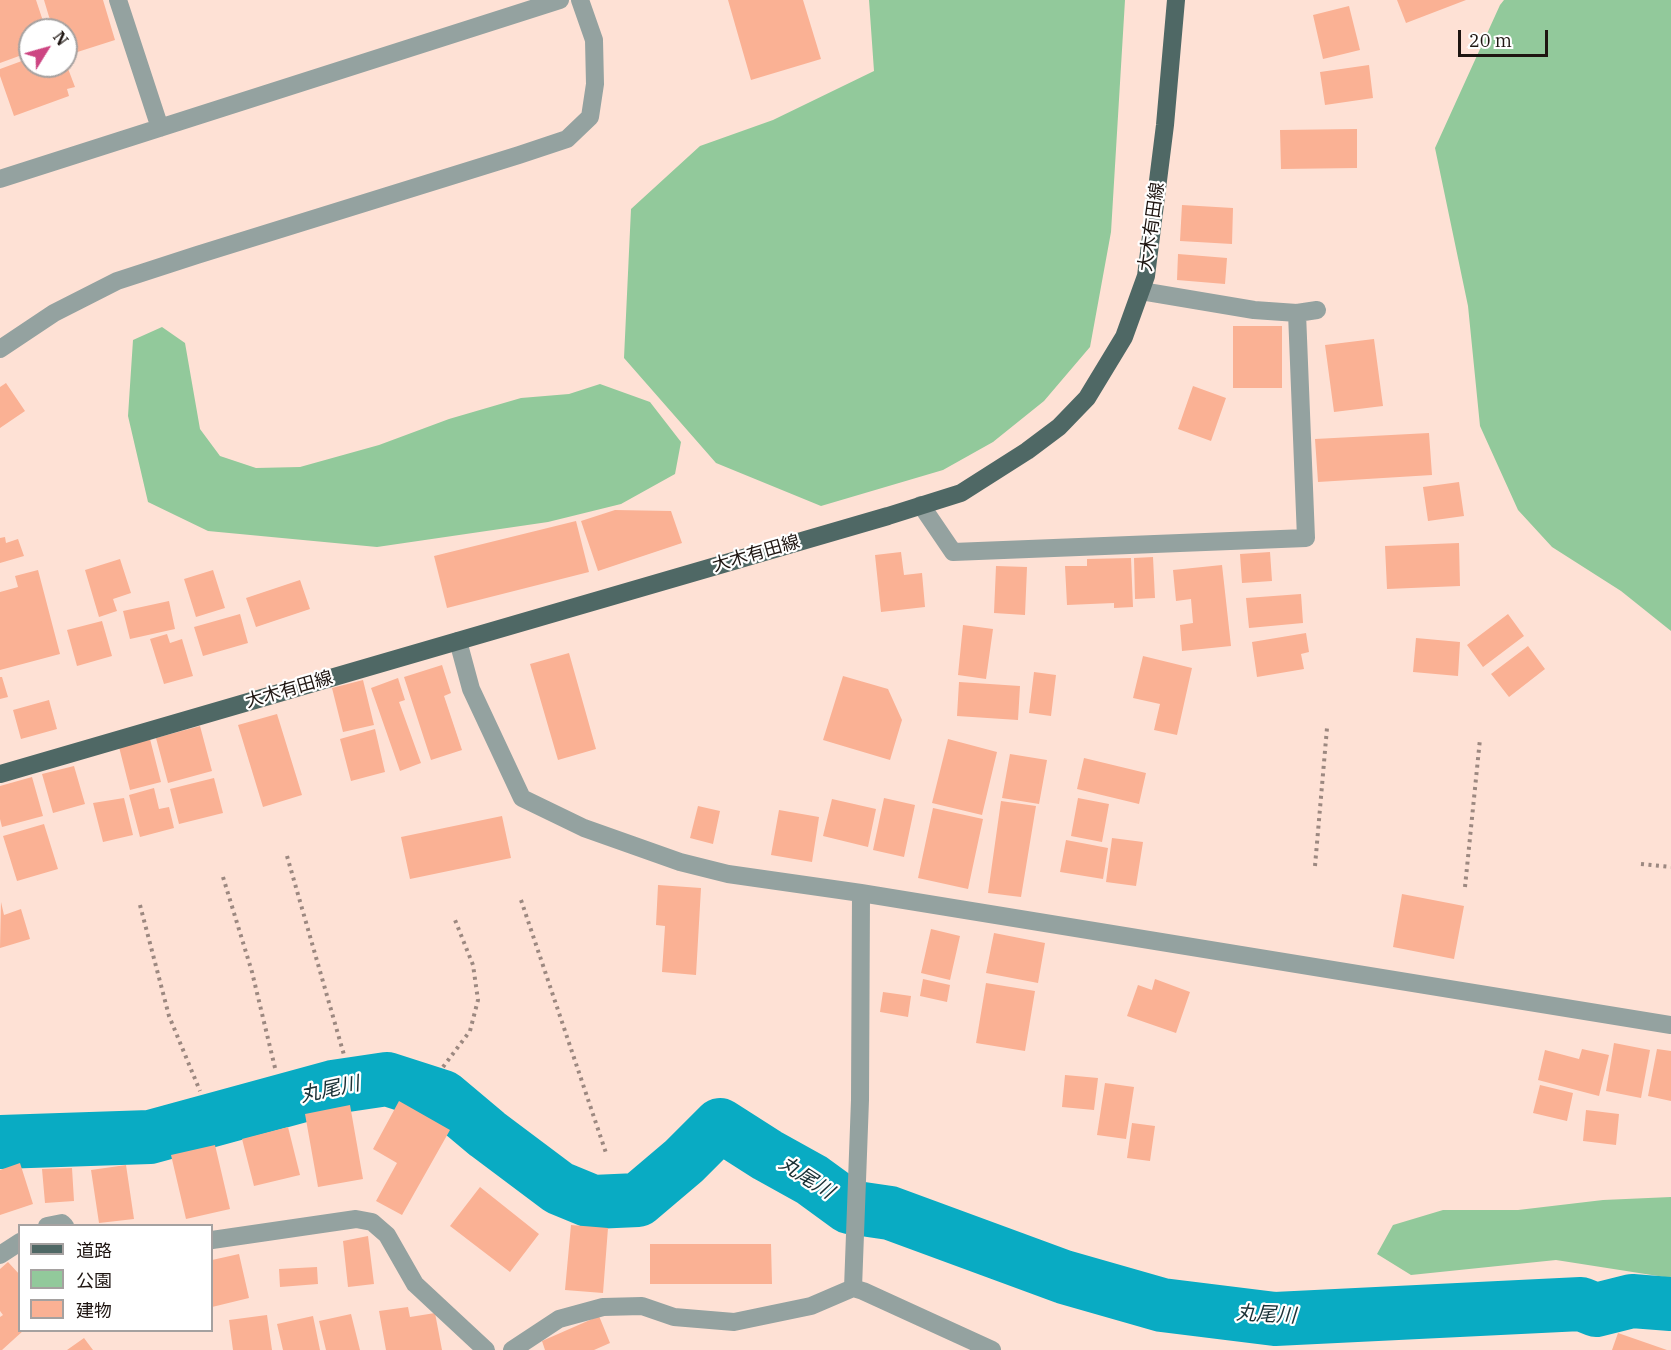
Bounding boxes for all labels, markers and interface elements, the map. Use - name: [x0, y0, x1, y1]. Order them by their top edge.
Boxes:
- north arrow: [18, 18, 78, 78]
- scale bar: [1461, 18, 1551, 56]
- text: N: [49, 27, 73, 49]
- text: 20 m: [1469, 29, 1512, 52]
- street label: 大木有田線: [1135, 181, 1169, 273]
- street label: 大木有田線: [710, 531, 802, 577]
- street label: 大木有田線: [243, 667, 335, 713]
- water label: 丸尾川: [298, 1072, 362, 1108]
- water label: 丸尾川: [774, 1152, 838, 1204]
- legend: [18, 1224, 213, 1332]
- text: 道路: [76, 1239, 112, 1262]
- text: 公園: [76, 1269, 112, 1292]
- text: 建物: [76, 1299, 112, 1322]
- water label: 丸尾川: [1235, 1301, 1297, 1329]

